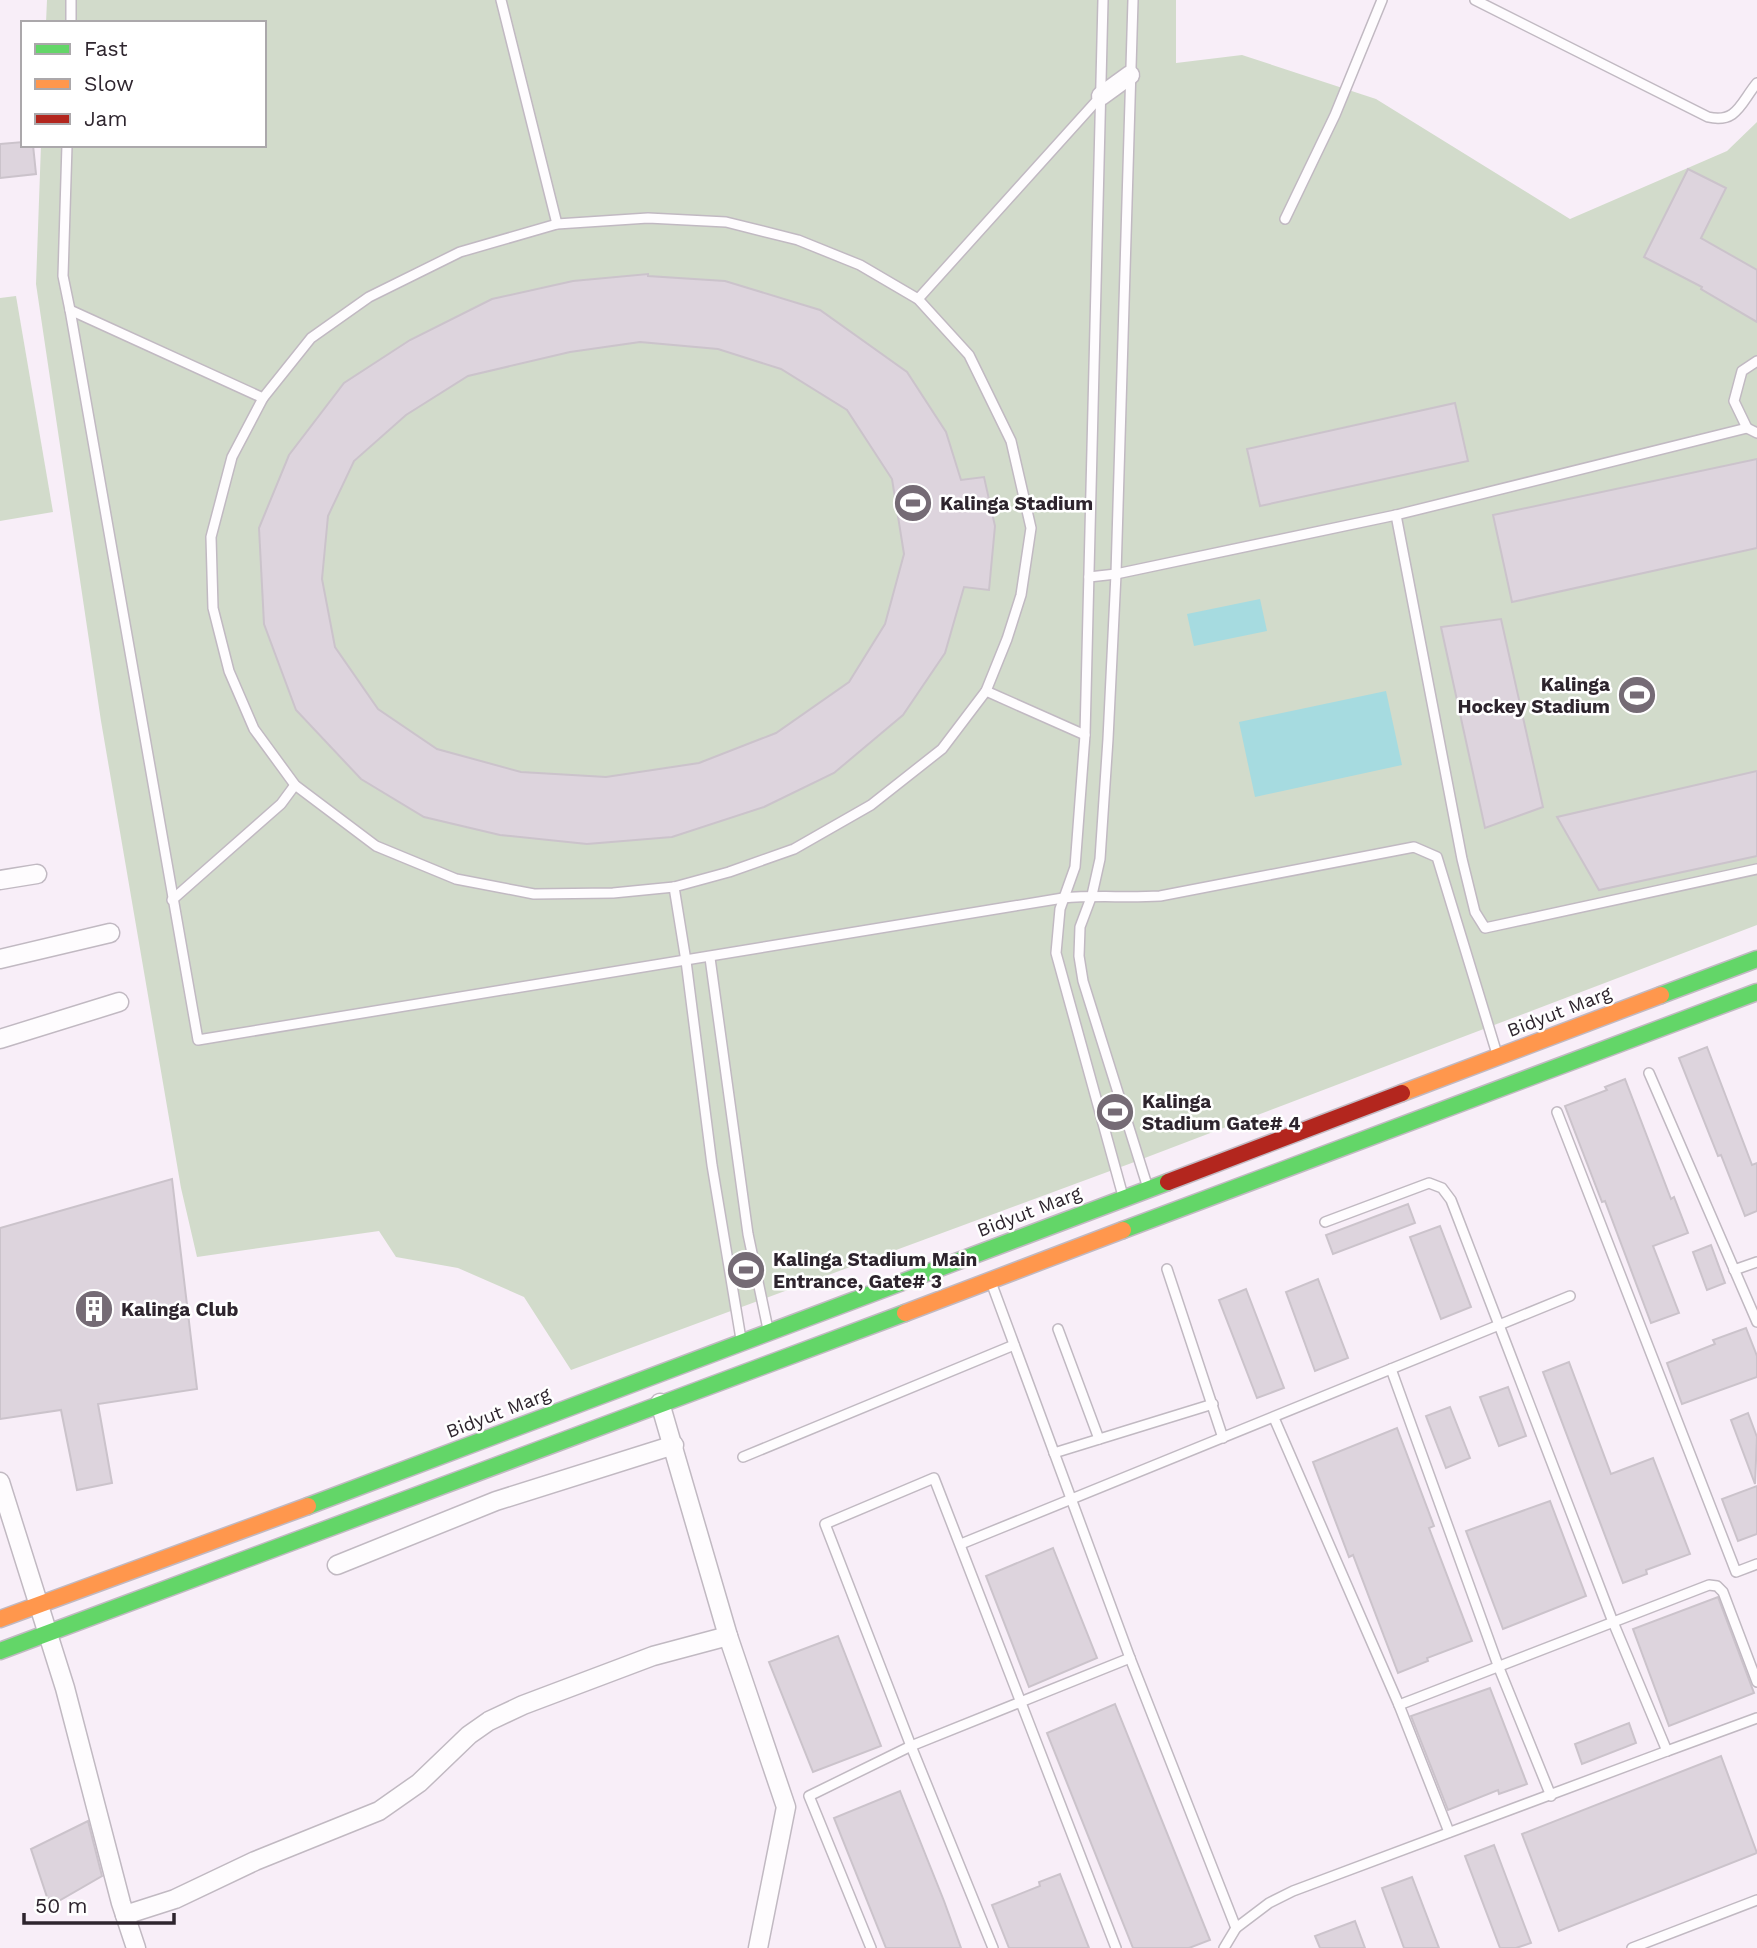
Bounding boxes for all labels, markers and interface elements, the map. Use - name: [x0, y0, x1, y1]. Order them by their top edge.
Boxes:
- legend: [21, 21, 266, 147]
- text: Fast: [84, 36, 128, 61]
- text: Slow: [84, 71, 134, 96]
- text: Jam: [84, 106, 127, 131]
- sports icon: Kalinga Stadium: [892, 482, 934, 524]
- place label: Kalinga Stadium: [940, 492, 1093, 515]
- place label: Kalinga Hockey Stadium: [1457, 673, 1610, 718]
- sports icon: Kalinga Hockey Stadium: [1616, 674, 1658, 716]
- street label: Bidyut Marg: [1504, 981, 1615, 1042]
- place label: Kalinga Stadium Gate# 4: [1142, 1090, 1301, 1135]
- sports icon: Kalinga Stadium Gate# 4: [1094, 1091, 1136, 1133]
- street label: Bidyut Marg: [974, 1181, 1085, 1242]
- place label: Kalinga Stadium Main Entrance, Gate# 3: [773, 1248, 977, 1293]
- sports icon: Kalinga Stadium Main Entrance, Gate# 3: [725, 1249, 767, 1291]
- building icon: Kalinga Club: [73, 1288, 115, 1330]
- place label: Kalinga Club: [121, 1298, 238, 1321]
- street label: Bidyut Marg: [443, 1382, 554, 1443]
- scale bar: [24, 1882, 175, 1926]
- text: 50 m: [35, 1893, 87, 1918]

